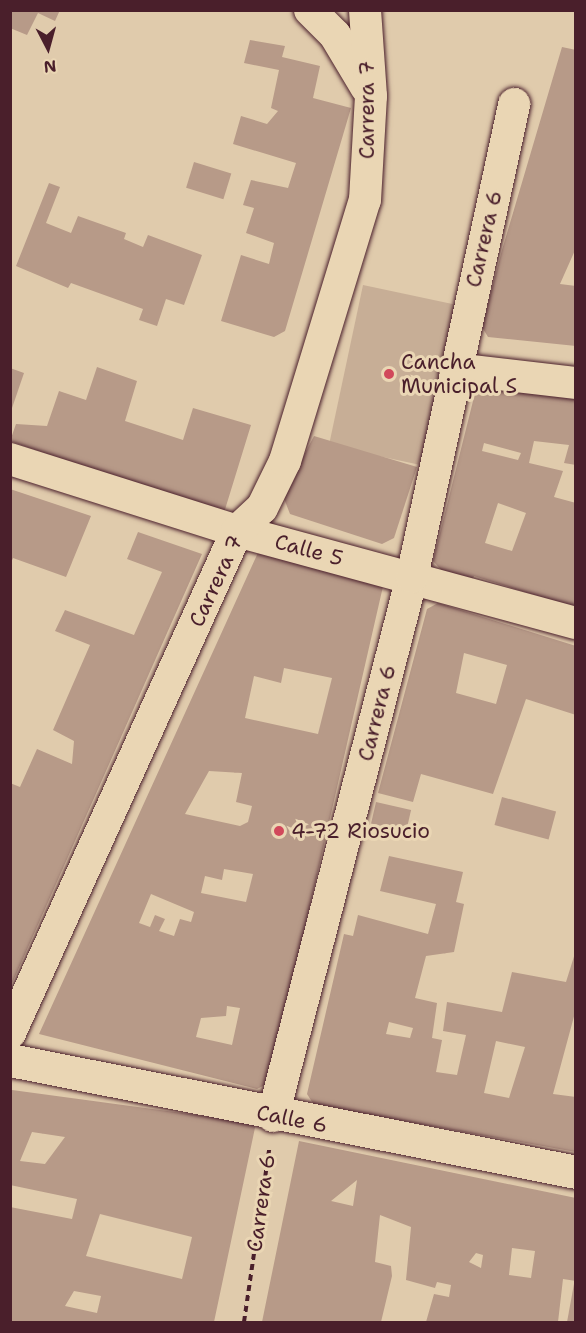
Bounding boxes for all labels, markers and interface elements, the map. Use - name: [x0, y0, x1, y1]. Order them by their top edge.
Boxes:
- north arrow: [18, 18, 78, 78]
- text: N: [43, 55, 57, 78]
- street label: Carrera 7: [354, 61, 380, 159]
- street label: Carrera 6: [461, 188, 507, 290]
- place label: Cancha Municipal S: [401, 349, 517, 399]
- marker: Cancha Municipal S: [382, 367, 396, 381]
- street label: Calle 5: [272, 529, 346, 571]
- street label: Carrera 7: [184, 531, 248, 631]
- street label: Carrera 6: [353, 662, 401, 764]
- place label: 4-72 Riosucio: [291, 818, 430, 844]
- marker: 4-72 Riosucio: [272, 824, 286, 838]
- street label: Calle 6: [254, 1100, 330, 1138]
- street label: Carrera 6: [242, 1153, 280, 1253]

